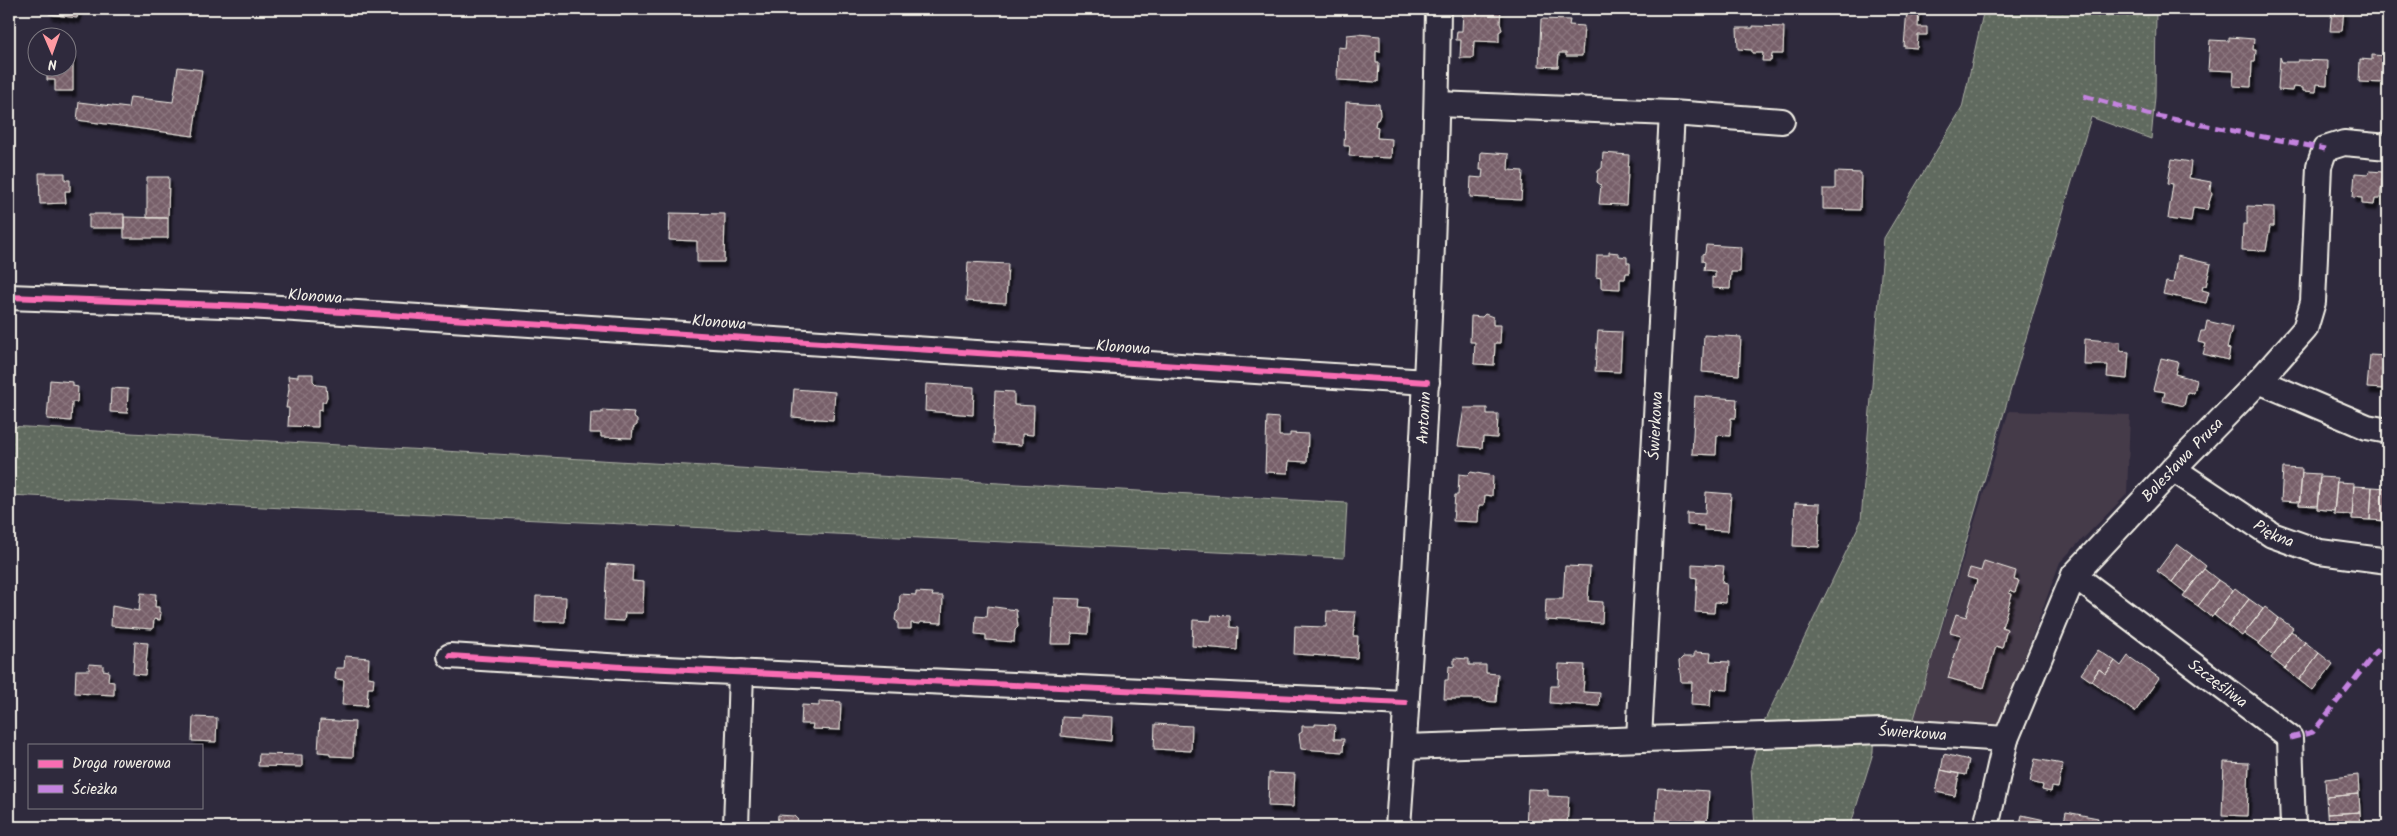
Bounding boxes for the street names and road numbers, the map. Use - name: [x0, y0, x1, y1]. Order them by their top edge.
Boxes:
- street label: Klonowa: [287, 283, 343, 311]
- street label: Klonowa: [691, 309, 747, 337]
- street label: Klonowa: [1095, 334, 1151, 362]
- street label: Antonin: [1410, 391, 1438, 445]
- street label: Świerkowa: [1641, 391, 1670, 460]
- street label: Bolesława Prusa: [2135, 412, 2229, 508]
- street label: Piękna: [2248, 513, 2297, 554]
- street label: Szczęśliwa: [2182, 652, 2253, 714]
- street label: Świerkowa: [1878, 718, 1948, 748]

